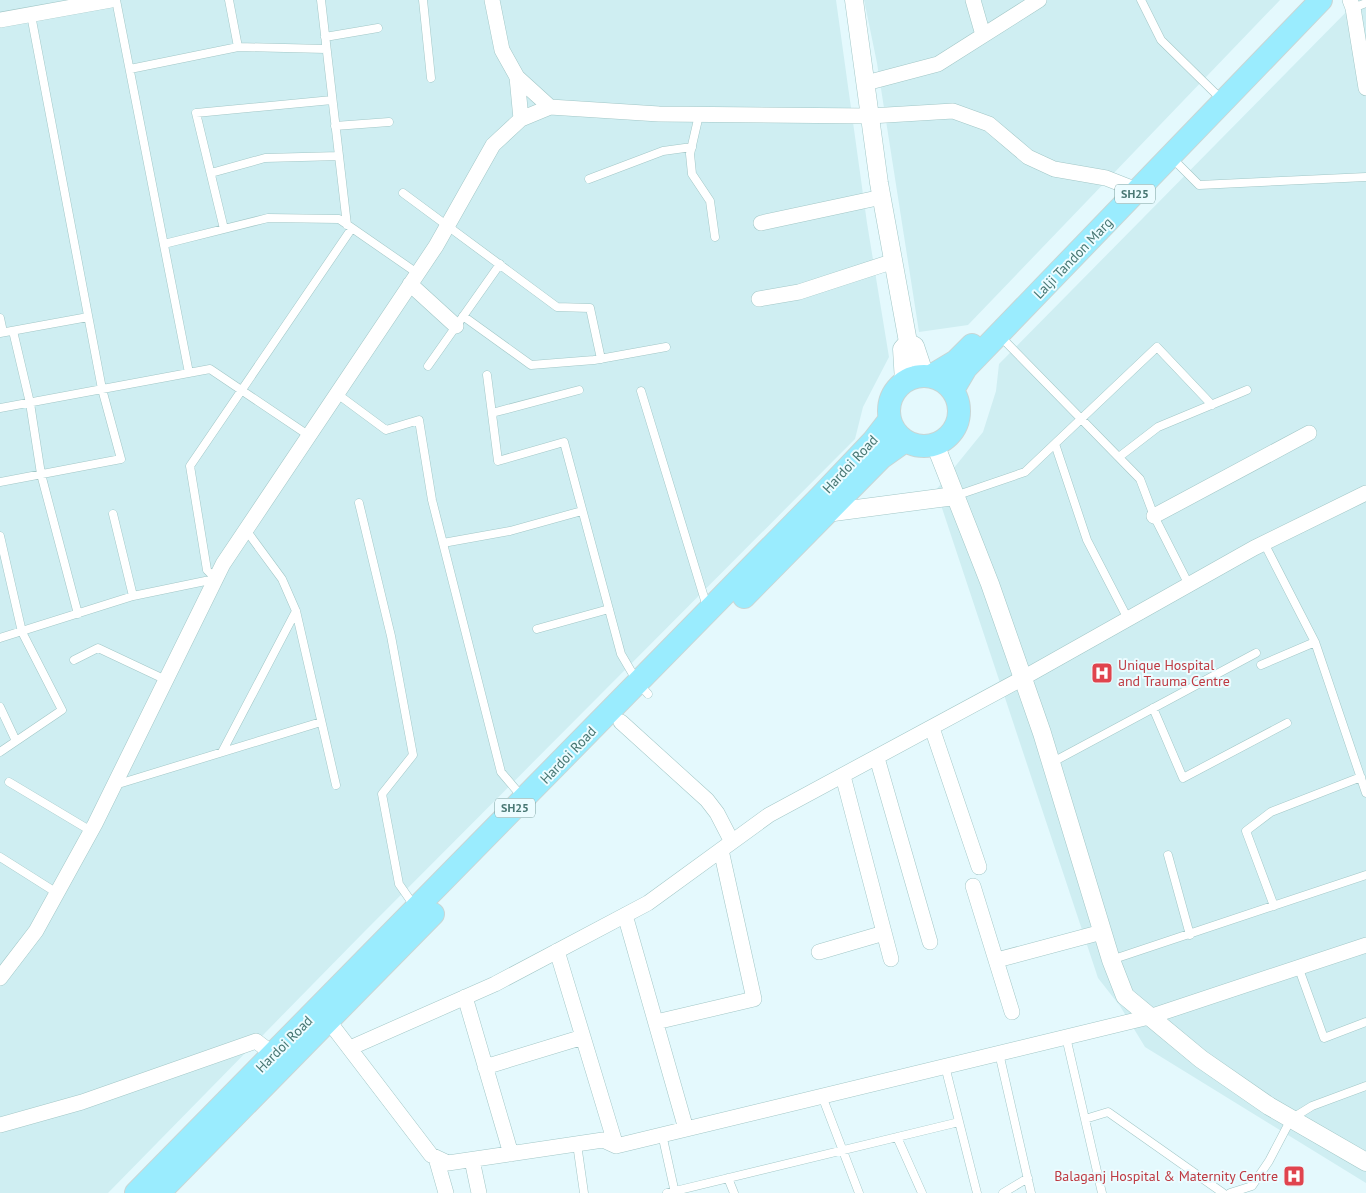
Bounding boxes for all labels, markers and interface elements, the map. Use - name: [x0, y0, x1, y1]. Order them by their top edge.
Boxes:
- road number: SH25: [1115, 184, 1155, 203]
- street label: Lalji Tandon Marg: [1030, 213, 1116, 303]
- street label: Hardoi Road: [818, 431, 882, 497]
- place label: Unique Hospital and Trauma Centre: [1118, 656, 1230, 690]
- hospital icon: Unique Hospital and Trauma Centre: [1090, 661, 1114, 685]
- street label: Hardoi Road: [536, 722, 600, 788]
- road number: SH25: [495, 798, 535, 818]
- street label: Hardoi Road: [252, 1012, 316, 1076]
- hospital icon: Balaganj Hospital & Maternity Centre: [1282, 1164, 1306, 1188]
- place label: Balaganj Hospital & Maternity Centre: [1054, 1167, 1278, 1185]

